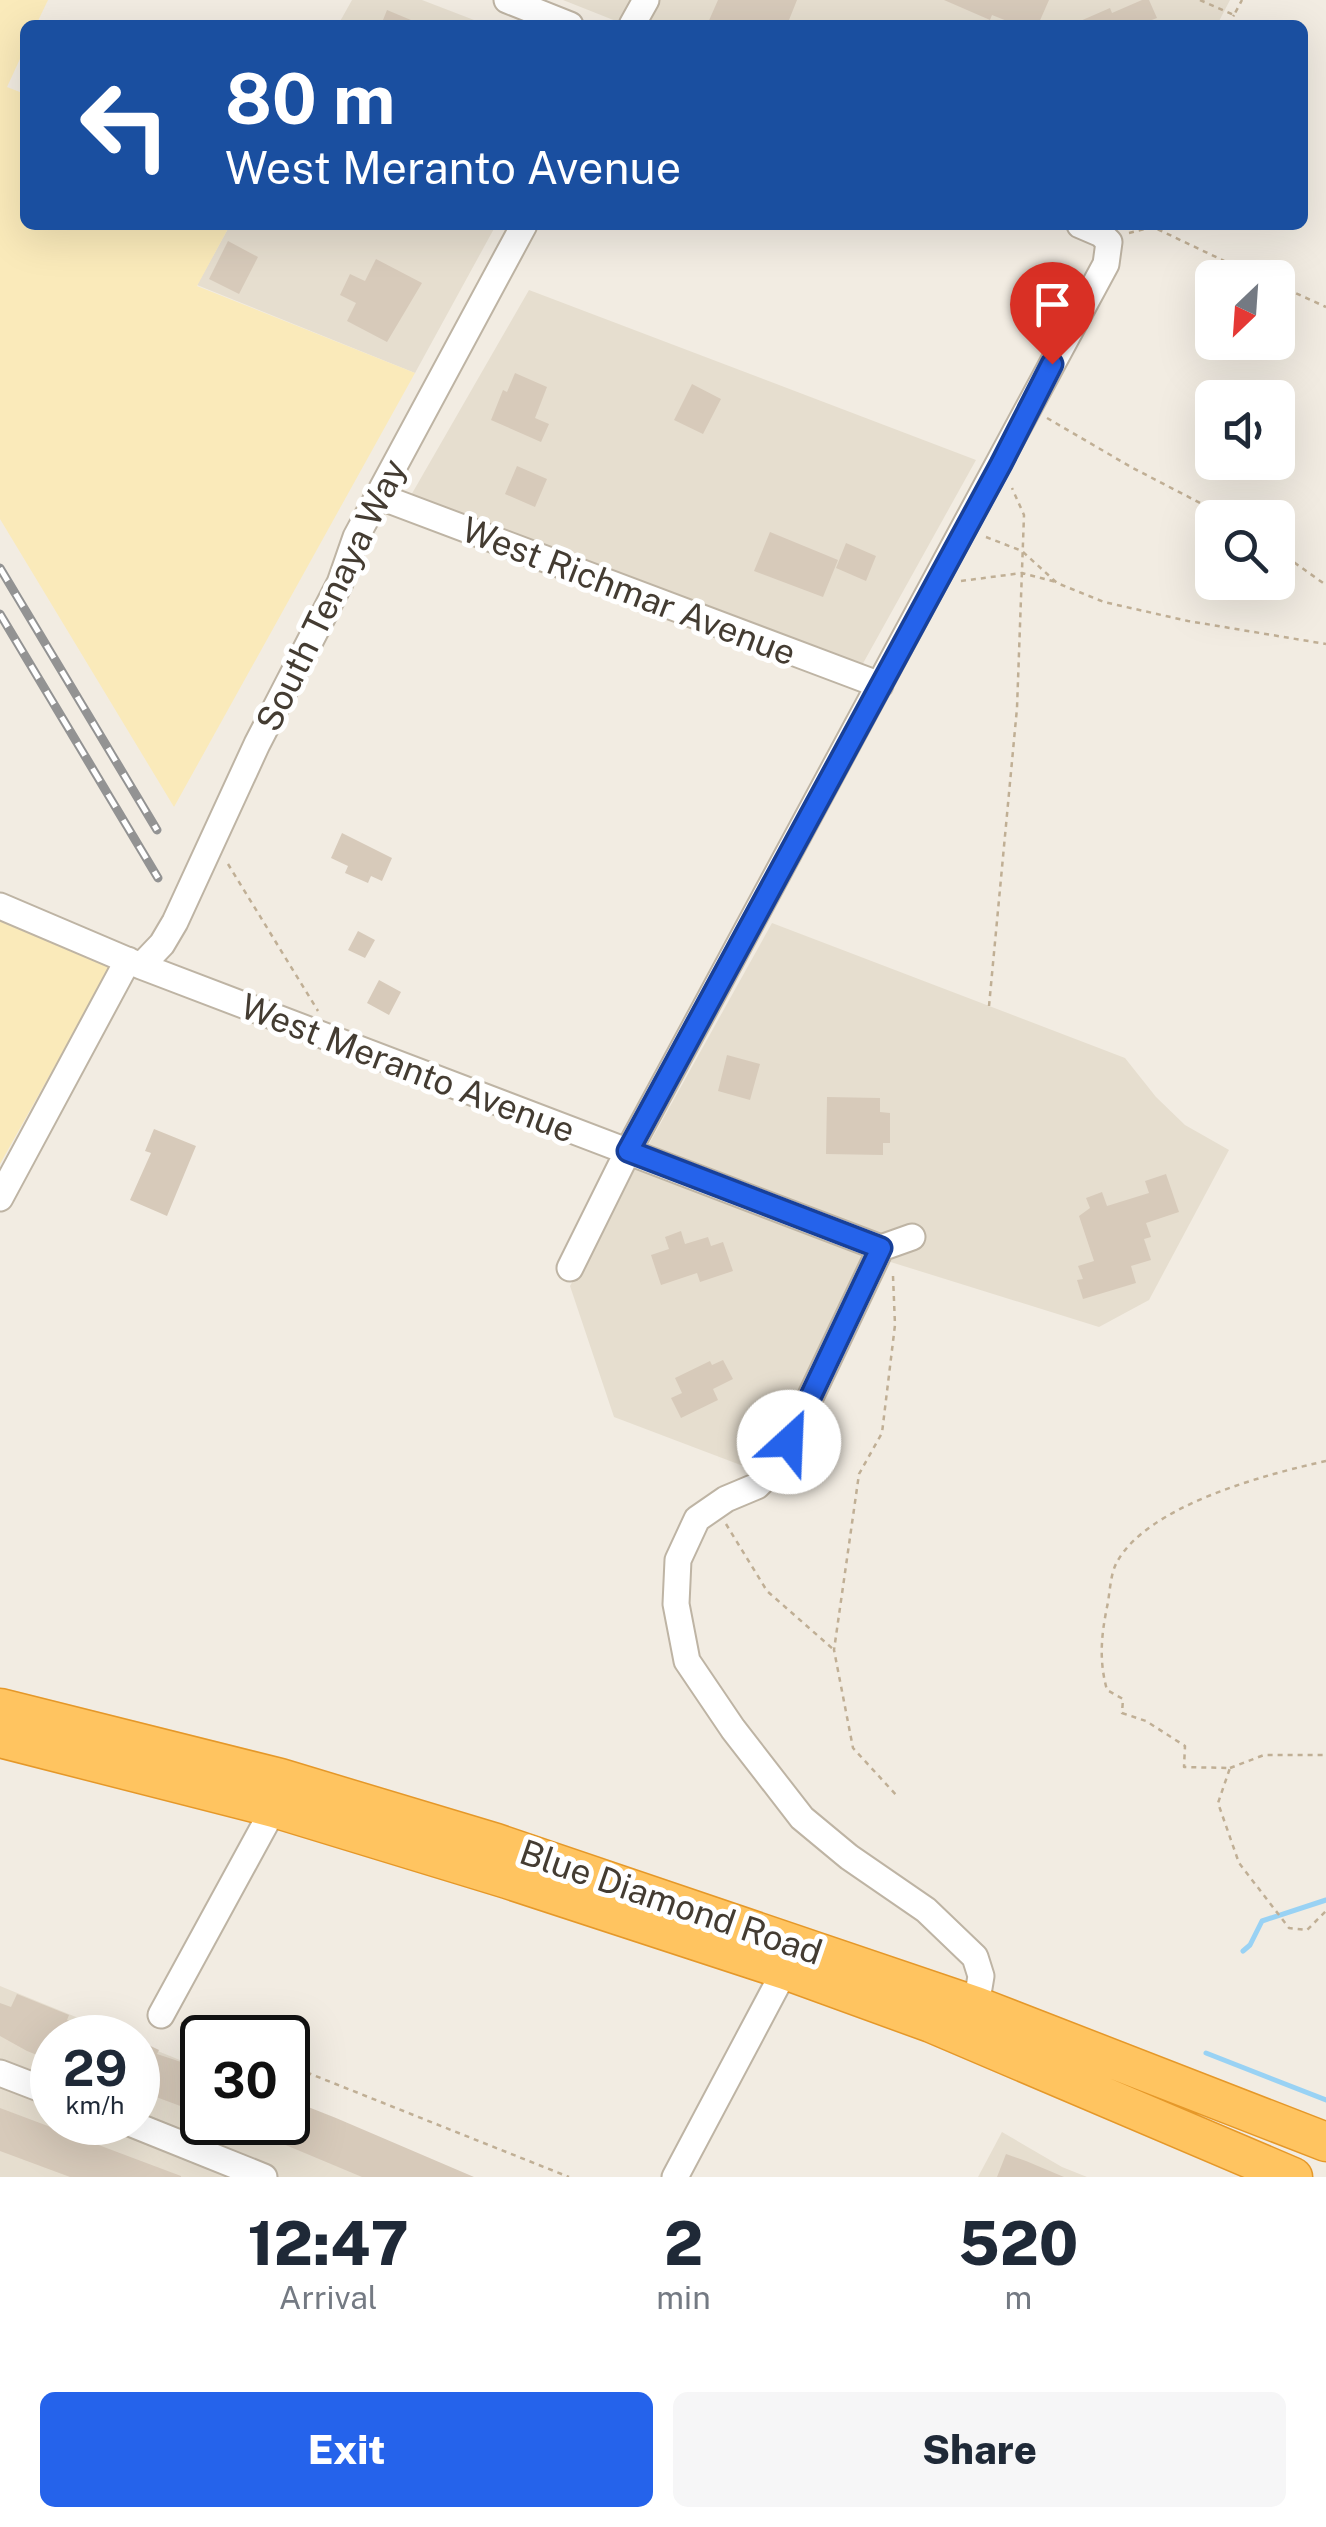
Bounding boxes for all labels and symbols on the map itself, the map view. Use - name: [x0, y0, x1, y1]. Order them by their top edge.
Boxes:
- north arrow: [1195, 260, 1295, 360]
- pin: [1010, 262, 1095, 365]
- street label: South Tenaya Way: [247, 452, 415, 738]
- street label: West Richmar Avenue: [456, 508, 802, 674]
- street label: West Meranto Avenue: [235, 985, 581, 1151]
- position arrow: [737, 1390, 841, 1494]
- street label: Blue Diamond Road: [515, 1831, 827, 1973]
- speed limit sign: 30: [180, 2015, 310, 2145]

